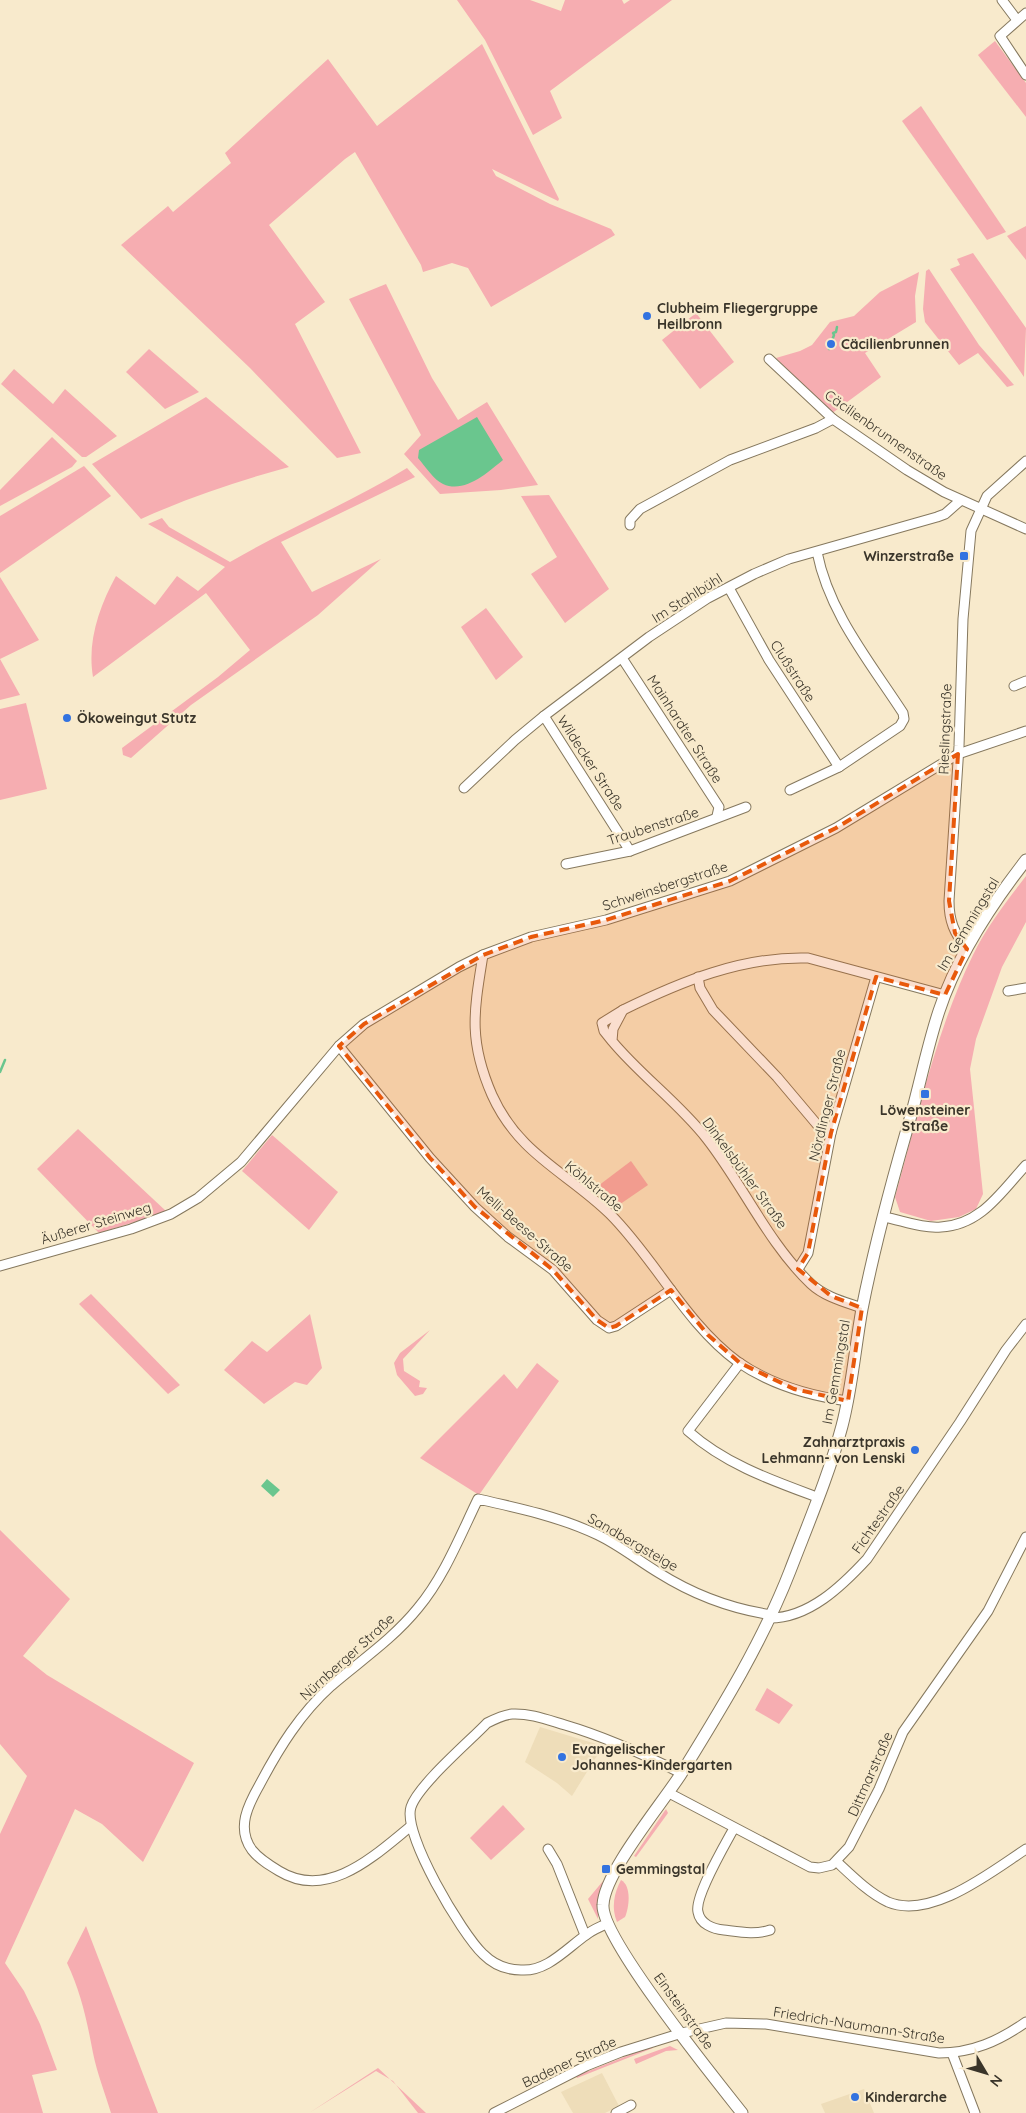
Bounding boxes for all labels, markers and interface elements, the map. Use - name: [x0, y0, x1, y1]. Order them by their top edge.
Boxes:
- place label: Clubheim Fliegergruppe Heilbronn: [657, 299, 818, 333]
- marker: Clubheim Fliegergruppe Heilbronn: [641, 310, 653, 322]
- place label: Cäcilienbrunnen: [841, 335, 949, 353]
- marker: Cäcilienbrunnen: [825, 338, 837, 350]
- street label: Cäcilienbrunnenstraße: [821, 386, 951, 484]
- place label: Winzerstraße: [863, 547, 954, 565]
- marker: Winzerstraße: [958, 550, 970, 562]
- street label: Im Stahlbühl: [648, 569, 726, 627]
- street label: Clußstraße: [766, 637, 820, 705]
- street label: Mainhardter Straße: [643, 671, 727, 787]
- street label: Rieslingstraße: [934, 683, 956, 775]
- place label: Ökoweingut Stutz: [77, 709, 196, 727]
- marker: Ökoweingut Stutz: [61, 712, 73, 724]
- street label: Wildecker Straße: [553, 712, 629, 814]
- street label: Traubenstraße: [605, 803, 701, 849]
- street label: Schweinsbergstraße: [600, 857, 730, 915]
- street label: Im Gemmingstal: [933, 874, 1003, 974]
- street label: Nördlinger Straße: [804, 1047, 850, 1163]
- marker: Löwensteiner Straße: [919, 1088, 931, 1100]
- place label: Löwensteiner Straße: [880, 1101, 970, 1135]
- street label: Dinkelsbühler Straße: [699, 1114, 792, 1232]
- street label: Köhlstraße: [561, 1156, 627, 1216]
- street label: Melli-Beese-Straße: [473, 1182, 577, 1276]
- street label: Äußerer Steinweg: [39, 1198, 153, 1248]
- street label: Im Gemmingstal: [818, 1318, 854, 1426]
- place label: Zahnarztpraxis Lehmann- von Lenski: [762, 1433, 905, 1467]
- marker: Zahnarztpraxis Lehmann- von Lenski: [909, 1444, 921, 1456]
- street label: Fichtestraße: [848, 1481, 908, 1557]
- street label: Sandbergsteige: [584, 1509, 682, 1575]
- street label: Nürnberger Straße: [296, 1610, 398, 1704]
- street label: Dittmarstraße: [843, 1729, 897, 1819]
- place label: Evangelischer Johannes-Kindergarten: [572, 1740, 732, 1774]
- marker: Evangelischer Johannes-Kindergarten: [556, 1751, 568, 1763]
- place label: Gemmingstal: [616, 1860, 705, 1878]
- marker: Gemmingstal: [600, 1863, 612, 1875]
- street label: Einsteinstraße: [650, 1969, 718, 2053]
- street label: Friedrich-Naumann-Straße: [772, 2003, 946, 2047]
- street label: Badener Straße: [519, 2032, 619, 2092]
- north arrow: [961, 2048, 1011, 2098]
- text: N: [986, 2071, 1007, 2091]
- place label: Kinderarche: [865, 2088, 947, 2106]
- marker: Kinderarche: [849, 2091, 861, 2103]

